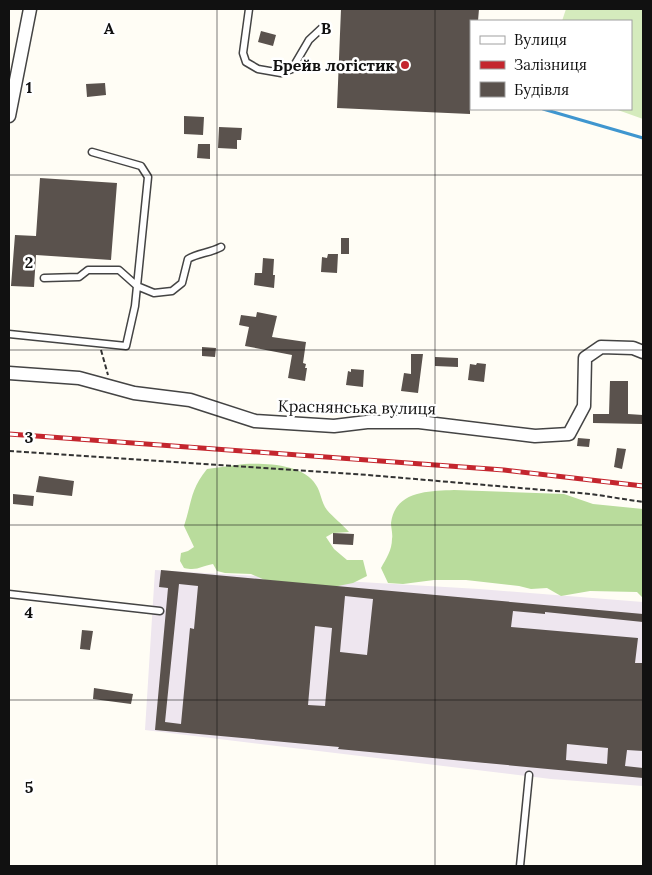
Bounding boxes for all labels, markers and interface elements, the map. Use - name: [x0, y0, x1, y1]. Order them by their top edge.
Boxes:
- text: A: [104, 18, 115, 38]
- text: B: [321, 18, 332, 38]
- legend: [470, 20, 632, 110]
- text: Вулиця: [514, 30, 567, 49]
- place label: Брейв логістик: [273, 55, 395, 75]
- text: Залізниця: [514, 55, 587, 74]
- marker: Брейв логістик: [399, 59, 411, 71]
- text: 1: [26, 77, 32, 97]
- text: Будівля: [514, 80, 569, 99]
- text: 2: [25, 252, 33, 272]
- street label: Краснянська вулиця: [278, 396, 436, 418]
- text: 3: [25, 427, 34, 447]
- text: 4: [25, 602, 34, 622]
- text: 5: [25, 777, 34, 797]

